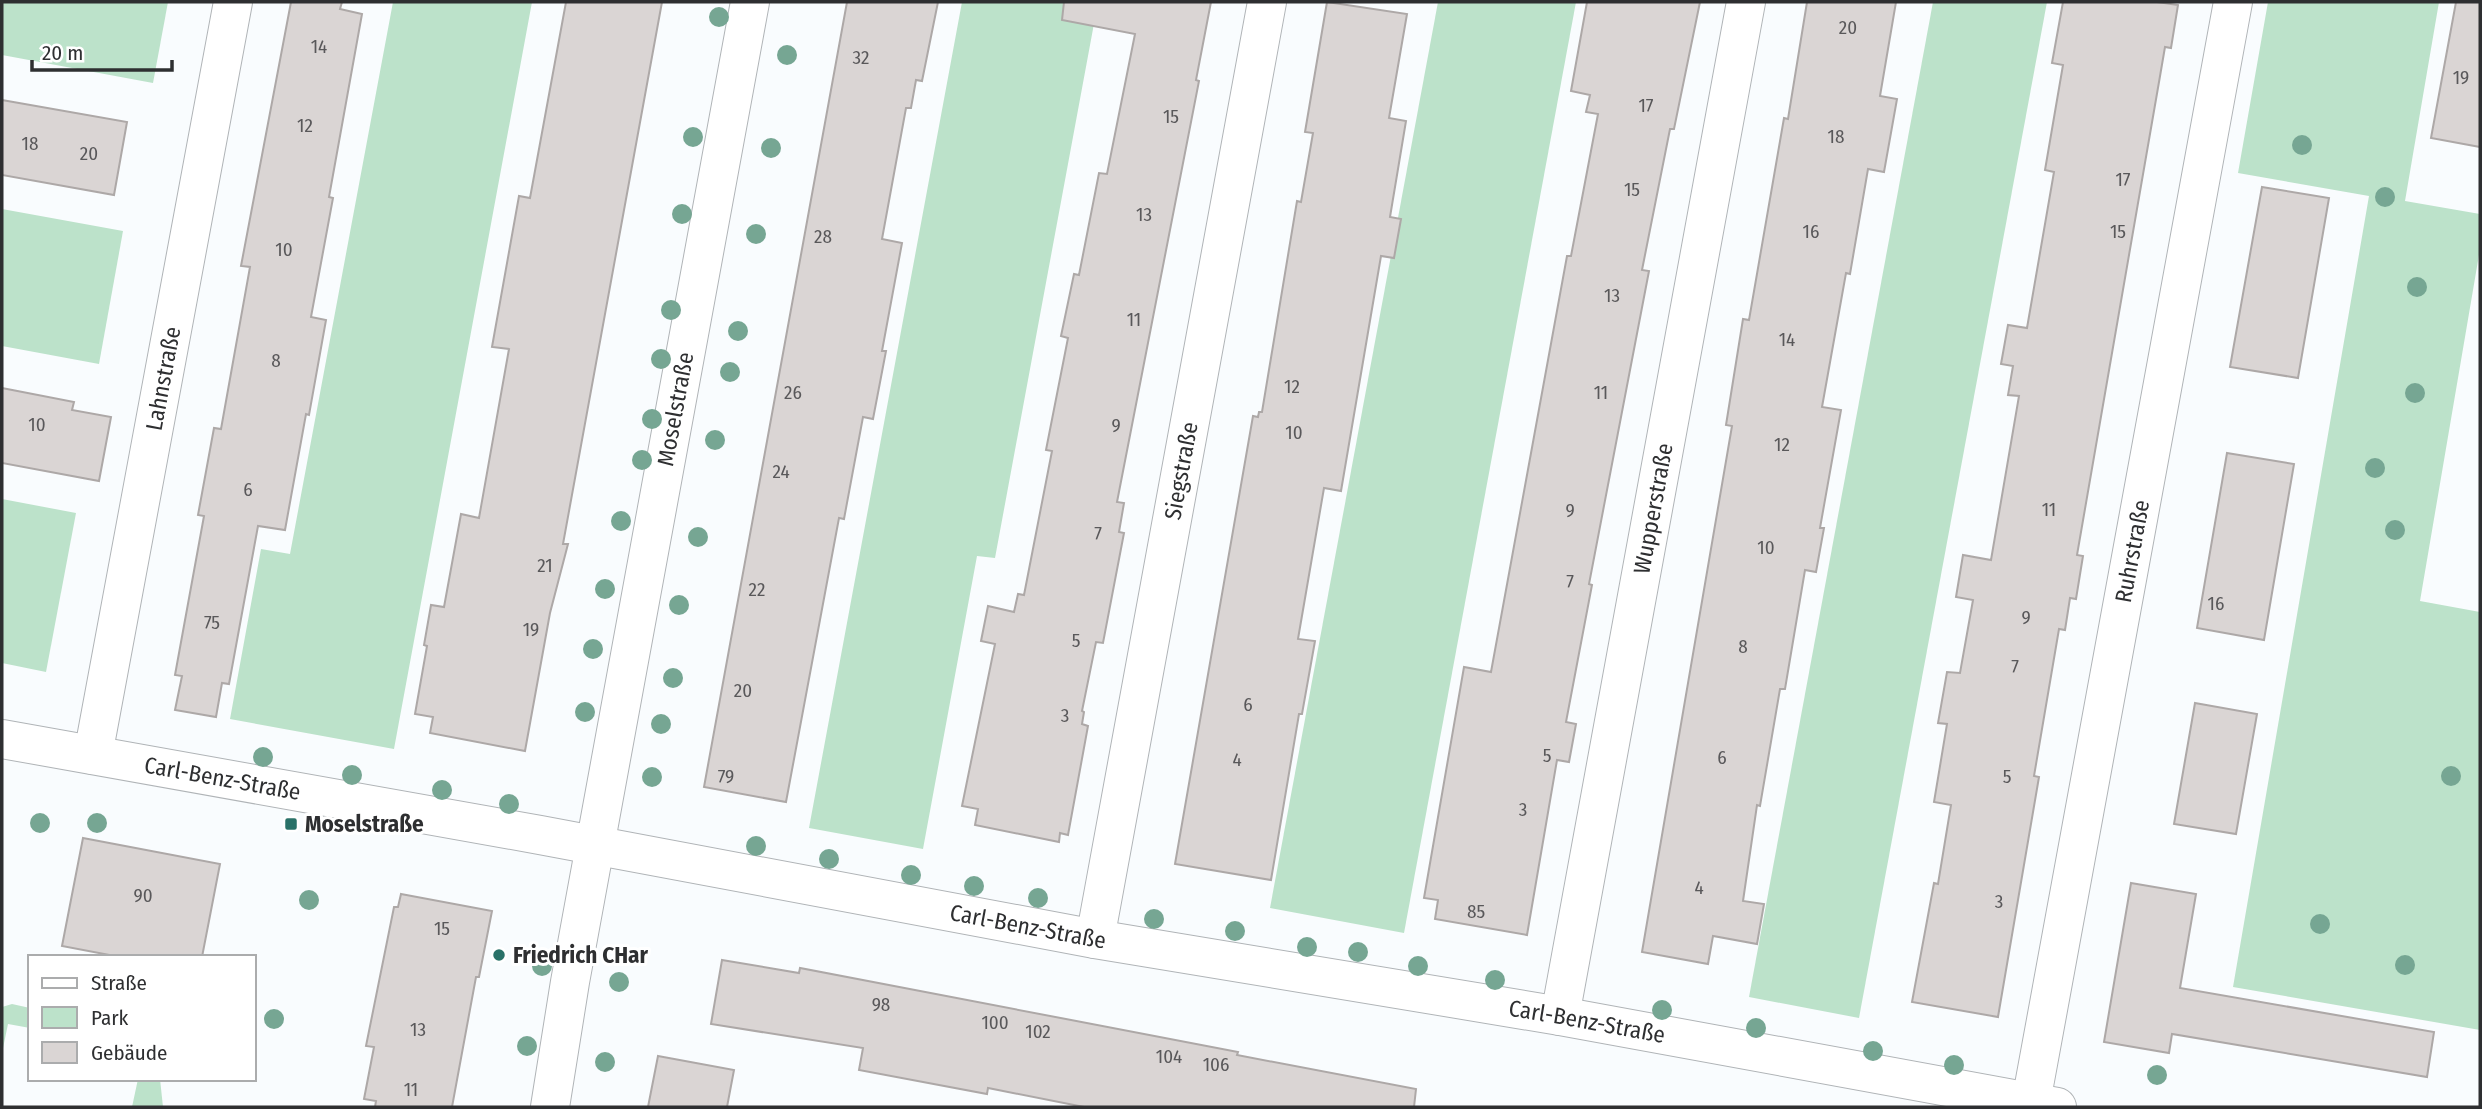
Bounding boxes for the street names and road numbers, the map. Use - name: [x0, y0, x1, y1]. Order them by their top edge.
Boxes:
- street label: Lahnstraße: [140, 324, 186, 433]
- street label: Moselstraße: [651, 350, 699, 468]
- street label: Siegstraße: [1158, 420, 1204, 522]
- street label: Wupperstraße: [1627, 441, 1679, 576]
- street label: Ruhrstraße: [2109, 497, 2155, 605]
- street label: Carl-Benz-Straße: [142, 751, 303, 806]
- street label: Carl-Benz-Straße: [948, 898, 1108, 955]
- street label: Carl-Benz-Straße: [1507, 994, 1667, 1049]

